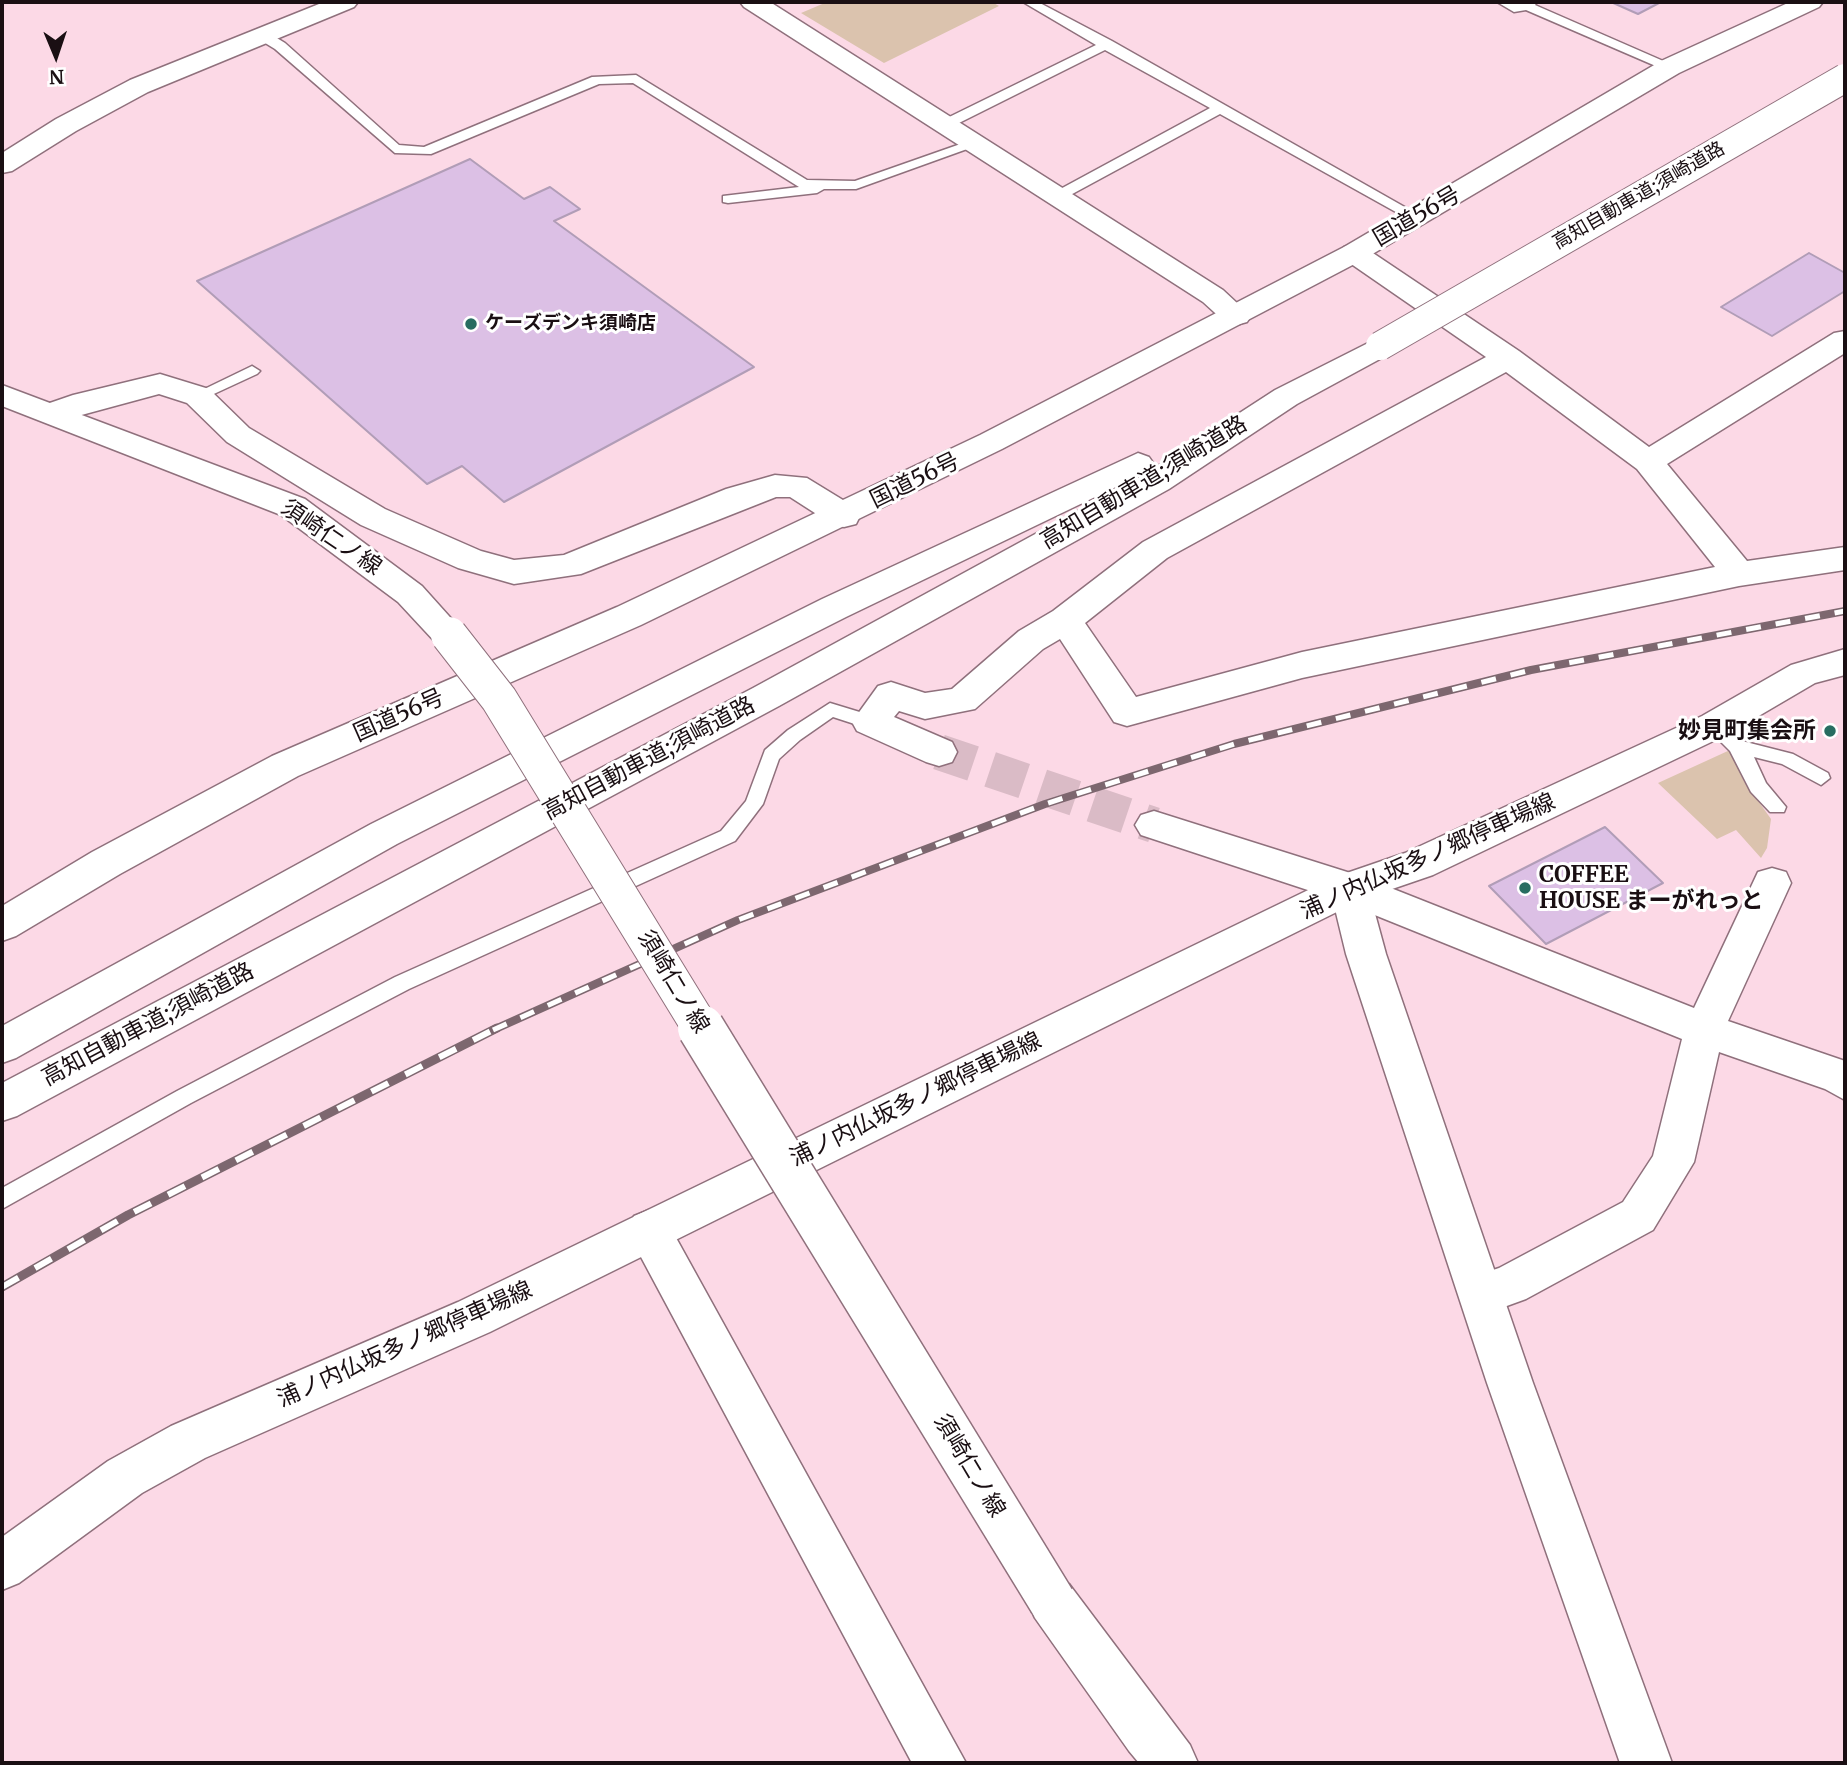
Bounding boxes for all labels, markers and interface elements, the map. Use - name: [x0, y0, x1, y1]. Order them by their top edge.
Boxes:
- north arrow: [21, 21, 91, 91]
- text: N: [49, 65, 65, 89]
- street label: 高知自動車道;須崎道路: [1549, 137, 1729, 255]
- street label: 国道56号: [1369, 181, 1465, 253]
- place label: ケーズデンキ須崎店: [485, 313, 656, 335]
- marker: ケーズデンキ須崎店: [463, 316, 479, 332]
- street label: 高知自動車道;須崎道路: [1036, 410, 1252, 556]
- street label: 国道56号: [866, 448, 964, 514]
- street label: 須崎仁ノ線: [276, 494, 386, 582]
- street label: 国道56号: [350, 684, 448, 748]
- street label: 高知自動車道;須崎道路: [538, 691, 760, 827]
- place label: 妙見町集会所: [1678, 717, 1816, 745]
- marker: 妙見町集会所: [1822, 723, 1838, 739]
- street label: 浦ノ内仏坂多ノ郷停車場線: [1296, 788, 1560, 926]
- place label: COFFEE HOUSE まーがれっと: [1539, 861, 1764, 915]
- marker: COFFEE HOUSE まーがれっと: [1517, 880, 1533, 896]
- street label: 須崎仁ノ線: [632, 926, 714, 1038]
- street label: 高知自動車道;須崎道路: [37, 957, 259, 1093]
- street label: 浦ノ内仏坂多ノ郷停車場線: [786, 1027, 1046, 1173]
- street label: 浦ノ内仏坂多ノ郷停車場線: [273, 1276, 537, 1414]
- street label: 須崎仁ノ線: [928, 1410, 1010, 1522]

